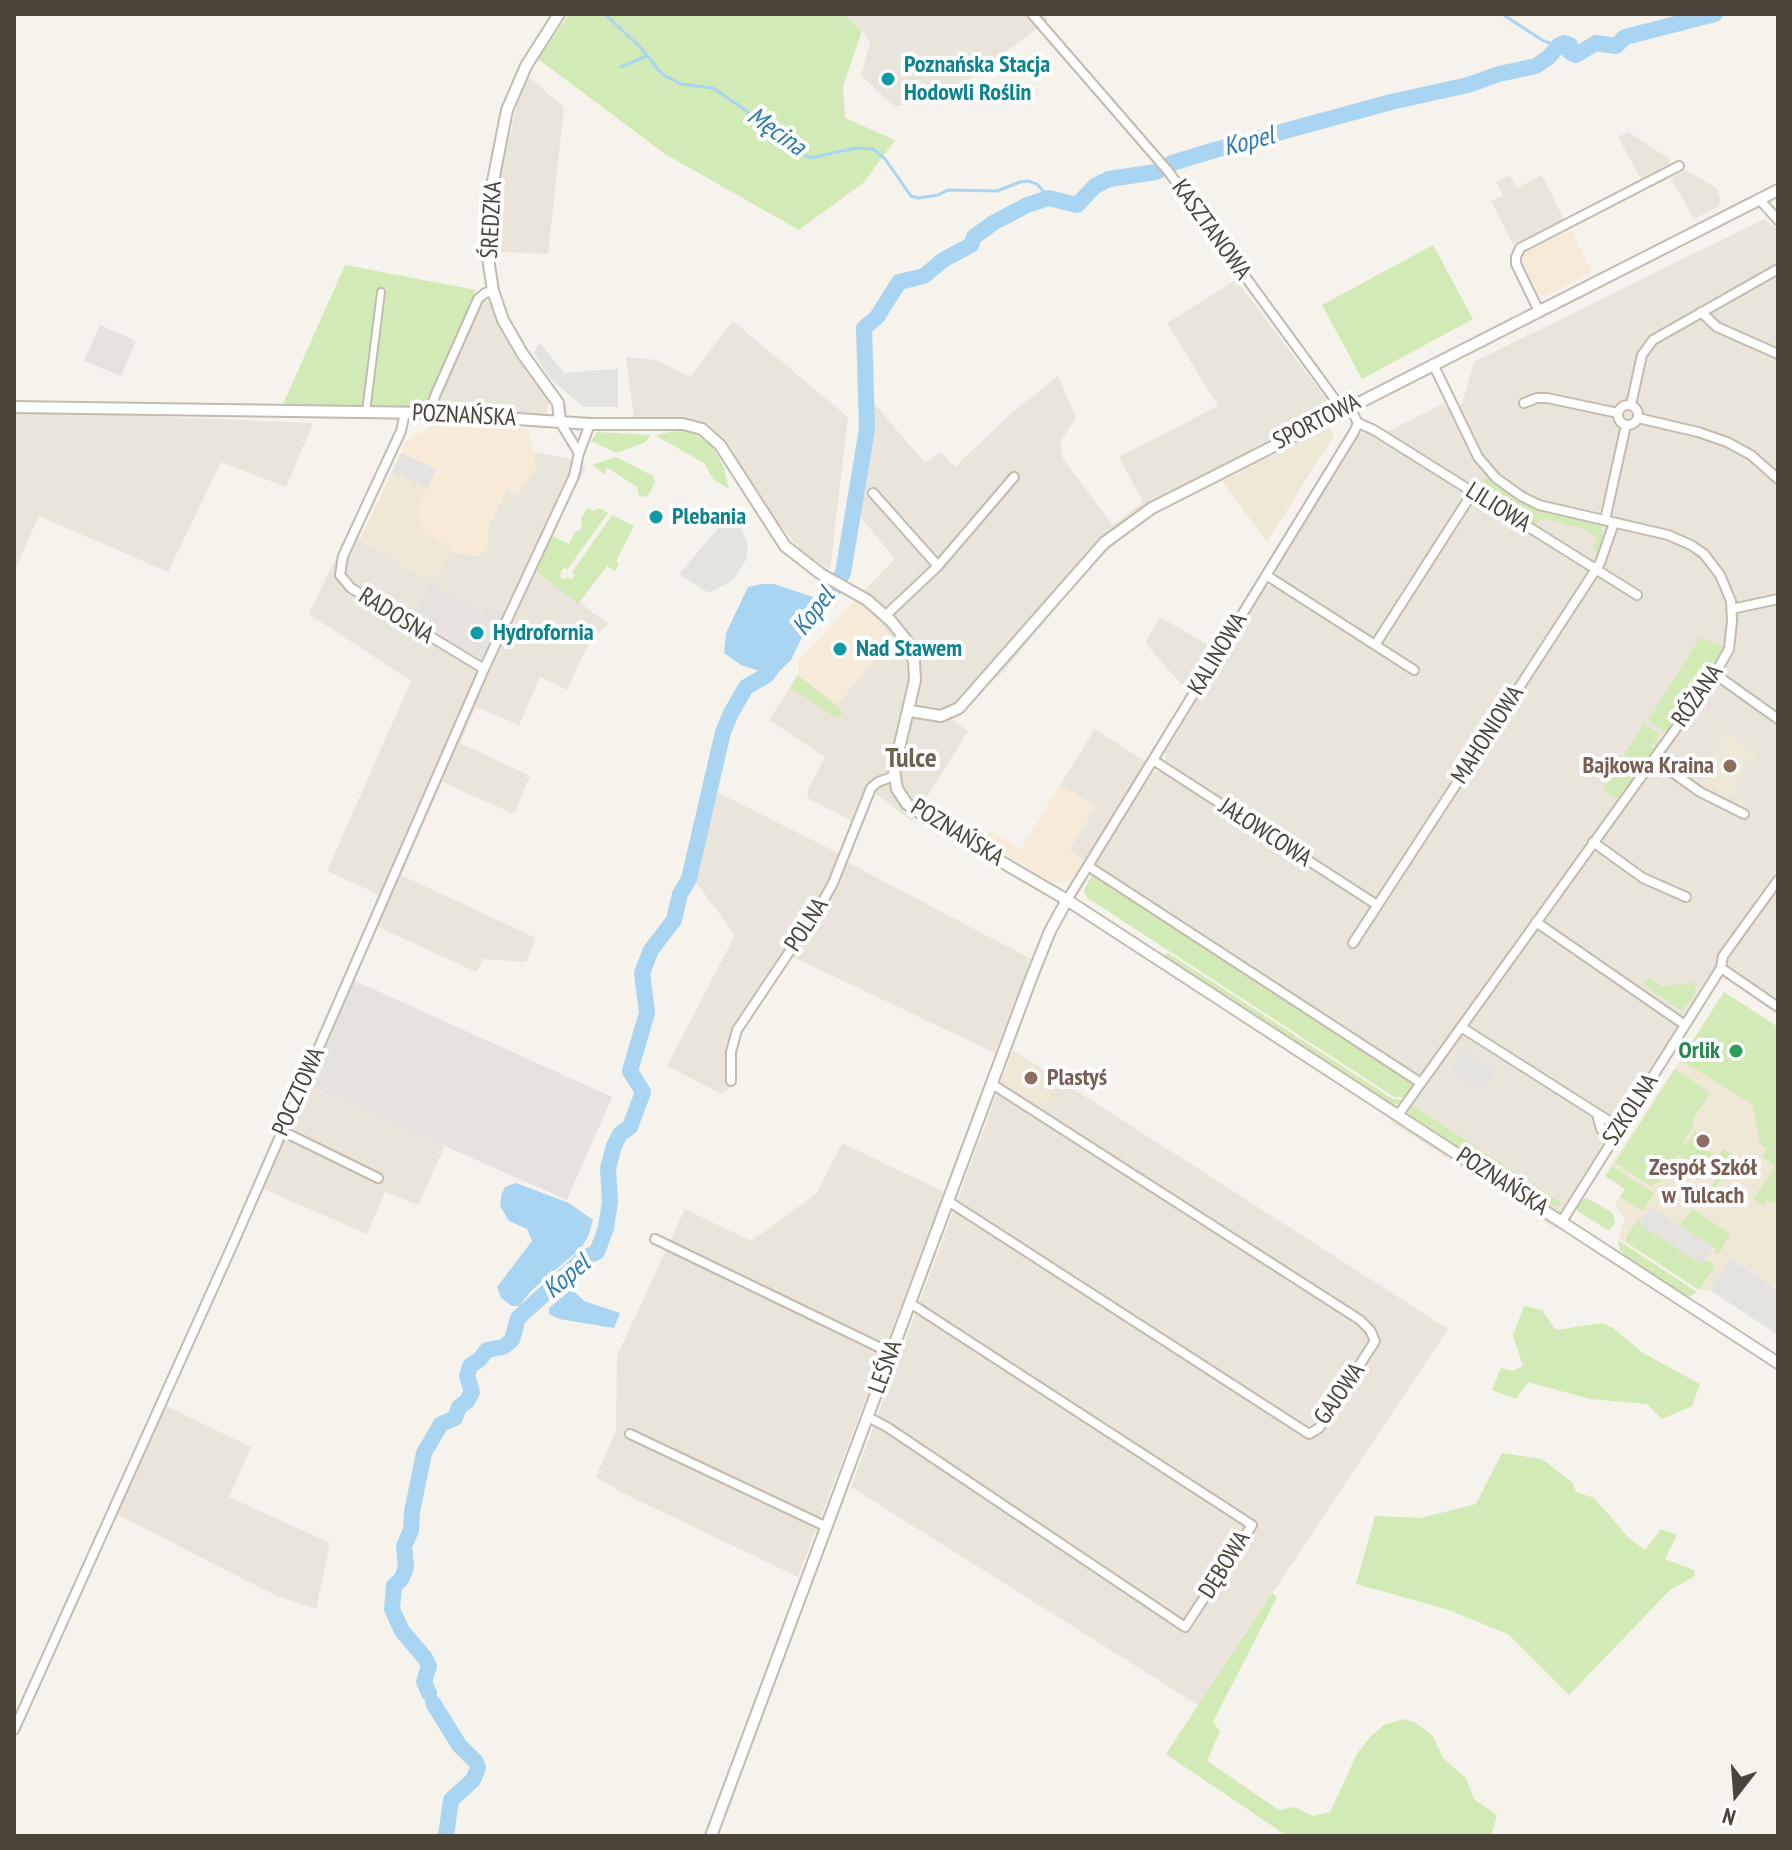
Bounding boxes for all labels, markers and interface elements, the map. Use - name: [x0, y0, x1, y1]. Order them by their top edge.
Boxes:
- place label: Poznańska Stacja Hodowli Roślin: [904, 51, 1050, 107]
- marker: Poznańska Stacja Hodowli Roślin: [879, 70, 897, 88]
- water label: Męcina: [741, 101, 811, 163]
- water label: Kopel: [1220, 120, 1278, 164]
- street label: KASZTANOWA: [1165, 174, 1257, 286]
- street label: ŚREDZKA: [476, 181, 508, 259]
- street label: SPORTOWA: [1269, 388, 1365, 456]
- street label: POZNAŃSKA: [411, 399, 517, 433]
- street label: LILIOWA: [1460, 477, 1536, 539]
- place label: Plebania: [672, 503, 746, 531]
- marker: Plebania: [647, 508, 665, 526]
- street label: RADOSNA: [353, 582, 439, 650]
- water label: Kopel: [786, 582, 842, 642]
- street label: KALINOWA: [1182, 608, 1254, 700]
- place label: Hydrofornia: [493, 619, 594, 647]
- marker: Hydrofornia: [468, 624, 486, 642]
- place label: Nad Stawem: [856, 635, 962, 663]
- marker: Nad Stawem: [831, 640, 849, 658]
- street label: RÓŻANA: [1666, 659, 1730, 733]
- street label: MAHONIOWA: [1446, 681, 1530, 789]
- district label: Tulce: [885, 742, 937, 776]
- place label: Bajkowa Kraina: [1582, 752, 1714, 780]
- marker: Bajkowa Kraina: [1721, 757, 1739, 775]
- street label: JAŁOWCOWA: [1213, 792, 1317, 874]
- street label: POZNAŃSKA: [905, 793, 1009, 873]
- street label: POLNA: [779, 893, 835, 957]
- place label: Orlik: [1679, 1037, 1720, 1065]
- marker: Orlik: [1727, 1042, 1745, 1060]
- street label: POCZTOWA: [267, 1043, 331, 1141]
- place label: Plastyś: [1047, 1064, 1107, 1092]
- marker: Plastyś: [1022, 1069, 1040, 1087]
- street label: SZKOLNA: [1597, 1069, 1665, 1151]
- marker: Zespół Szkół w Tulcach: [1694, 1132, 1712, 1150]
- street label: POZNAŃSKA: [1451, 1142, 1553, 1222]
- place label: Zespół Szkół w Tulcach: [1649, 1154, 1757, 1210]
- water label: Kopel: [537, 1249, 597, 1305]
- street label: LEŚNA: [863, 1336, 909, 1398]
- street label: GAJOWA: [1309, 1358, 1371, 1430]
- street label: DĘBOWA: [1193, 1526, 1257, 1604]
- north arrow: [1696, 1754, 1776, 1834]
- text: N: [1719, 1802, 1739, 1832]

